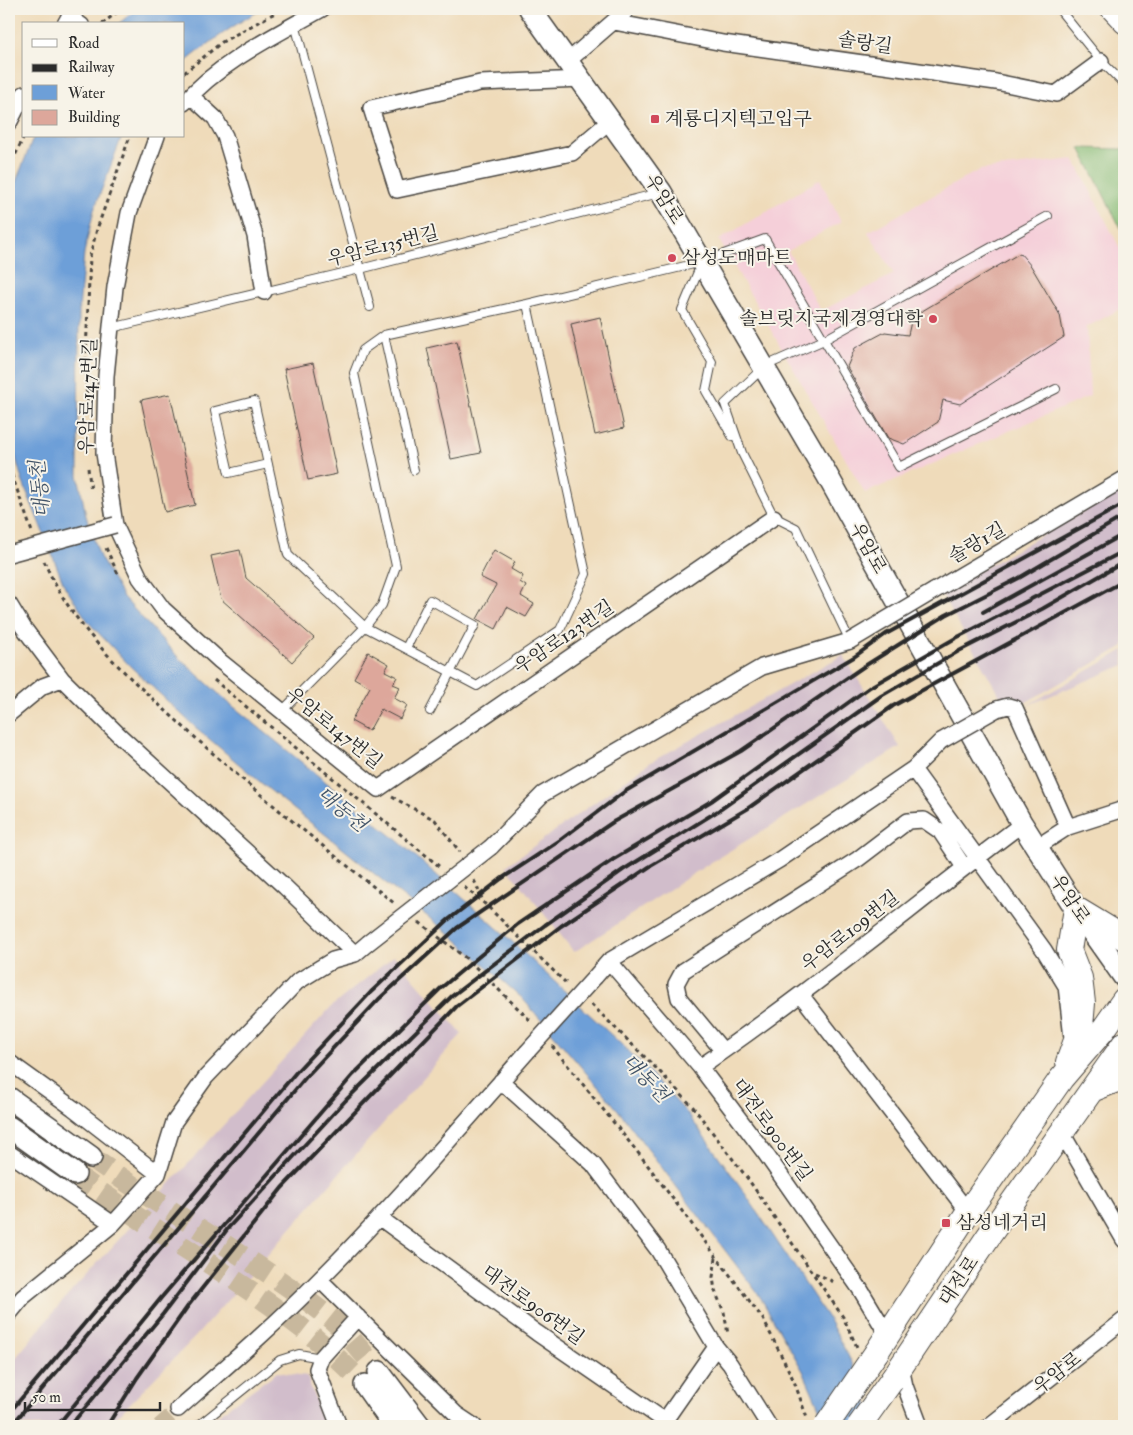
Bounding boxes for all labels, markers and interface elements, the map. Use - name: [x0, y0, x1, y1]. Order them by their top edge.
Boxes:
- legend: [22, 22, 185, 138]
- street label: 솔랑길: [836, 27, 894, 59]
- text: Road: [68, 34, 100, 53]
- text: Railway: [68, 58, 115, 77]
- text: Water: [67, 84, 105, 103]
- place label: 계룡디지텍고입구: [665, 107, 812, 131]
- text: Building: [68, 108, 120, 127]
- marker: 계룡디지텍고입구: [649, 113, 661, 125]
- street label: 우암로: [639, 169, 689, 229]
- street label: 우암로135번길: [325, 221, 441, 271]
- place label: 삼성도매마트: [682, 246, 792, 270]
- marker: 삼성도매마트: [666, 252, 678, 264]
- place label: 솔브릿지국제경영대학: [739, 307, 924, 331]
- marker: 솔브릿지국제경영대학: [927, 313, 939, 325]
- street label: 우암로147번길: [74, 337, 102, 455]
- water label: 대동천: [24, 457, 55, 519]
- street label: 솔랑1길: [944, 517, 1010, 569]
- street label: 우암로: [844, 518, 892, 578]
- street label: 우암로123번길: [509, 595, 619, 679]
- street label: 우암로147번길: [281, 682, 387, 774]
- water label: 대동천: [312, 781, 374, 838]
- street label: 우암로: [1045, 869, 1095, 929]
- street label: 우암로109번길: [796, 885, 904, 977]
- water label: 대동천: [617, 1048, 676, 1109]
- street label: 대전로900번길: [727, 1074, 817, 1186]
- place label: 삼성네거리: [956, 1211, 1048, 1235]
- marker: 삼성네거리: [940, 1217, 952, 1229]
- street label: 대전로: [934, 1251, 984, 1311]
- street label: 대전로906번길: [477, 1260, 589, 1350]
- street label: 우암로: [1028, 1347, 1086, 1399]
- scale bar: [25, 1380, 160, 1412]
- text: 50 m: [32, 1388, 61, 1407]

